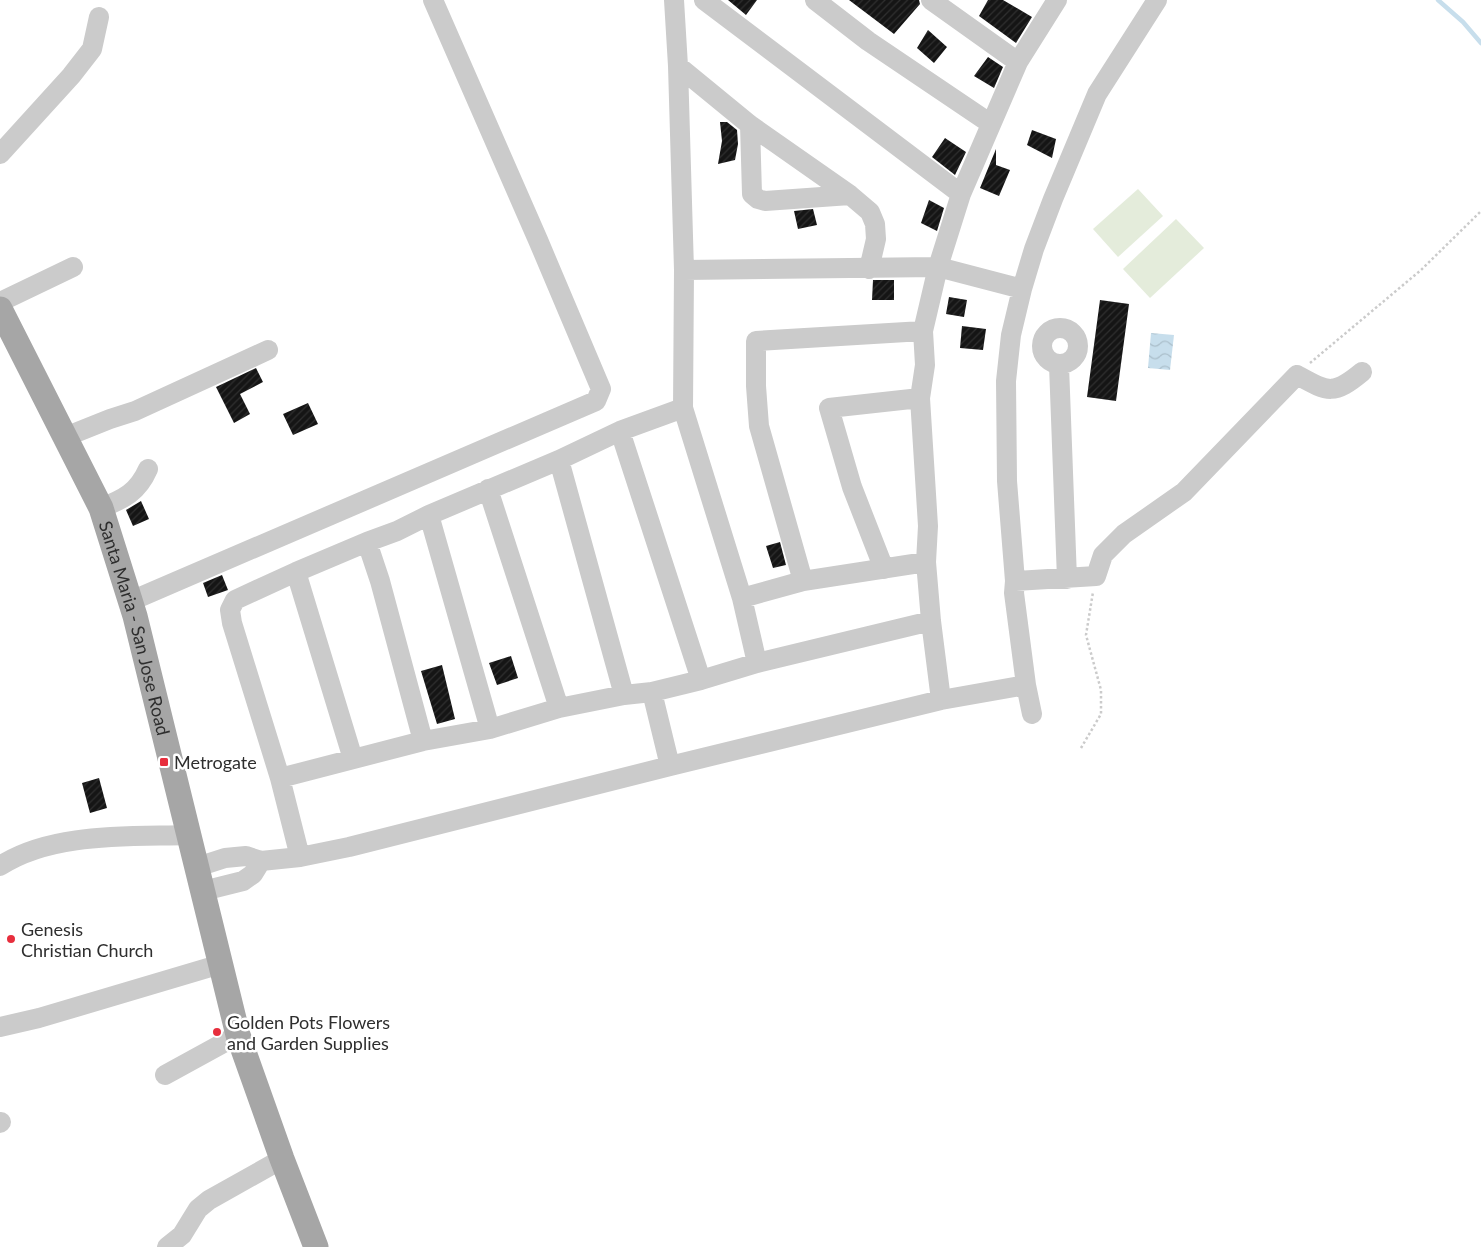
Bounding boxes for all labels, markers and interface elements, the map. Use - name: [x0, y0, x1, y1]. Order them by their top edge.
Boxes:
- street label: Santa Maria - San Jose Road: [95, 518, 175, 738]
- place label: Metrogate: [174, 751, 257, 773]
- marker: Metrogate: [158, 756, 170, 768]
- place label: Genesis Christian Church: [21, 918, 153, 961]
- marker: Genesis Christian Church: [5, 933, 17, 945]
- place label: Golden Pots Flowers and Garden Supplies: [227, 1011, 390, 1054]
- marker: Golden Pots Flowers and Garden Supplies: [211, 1026, 223, 1038]

